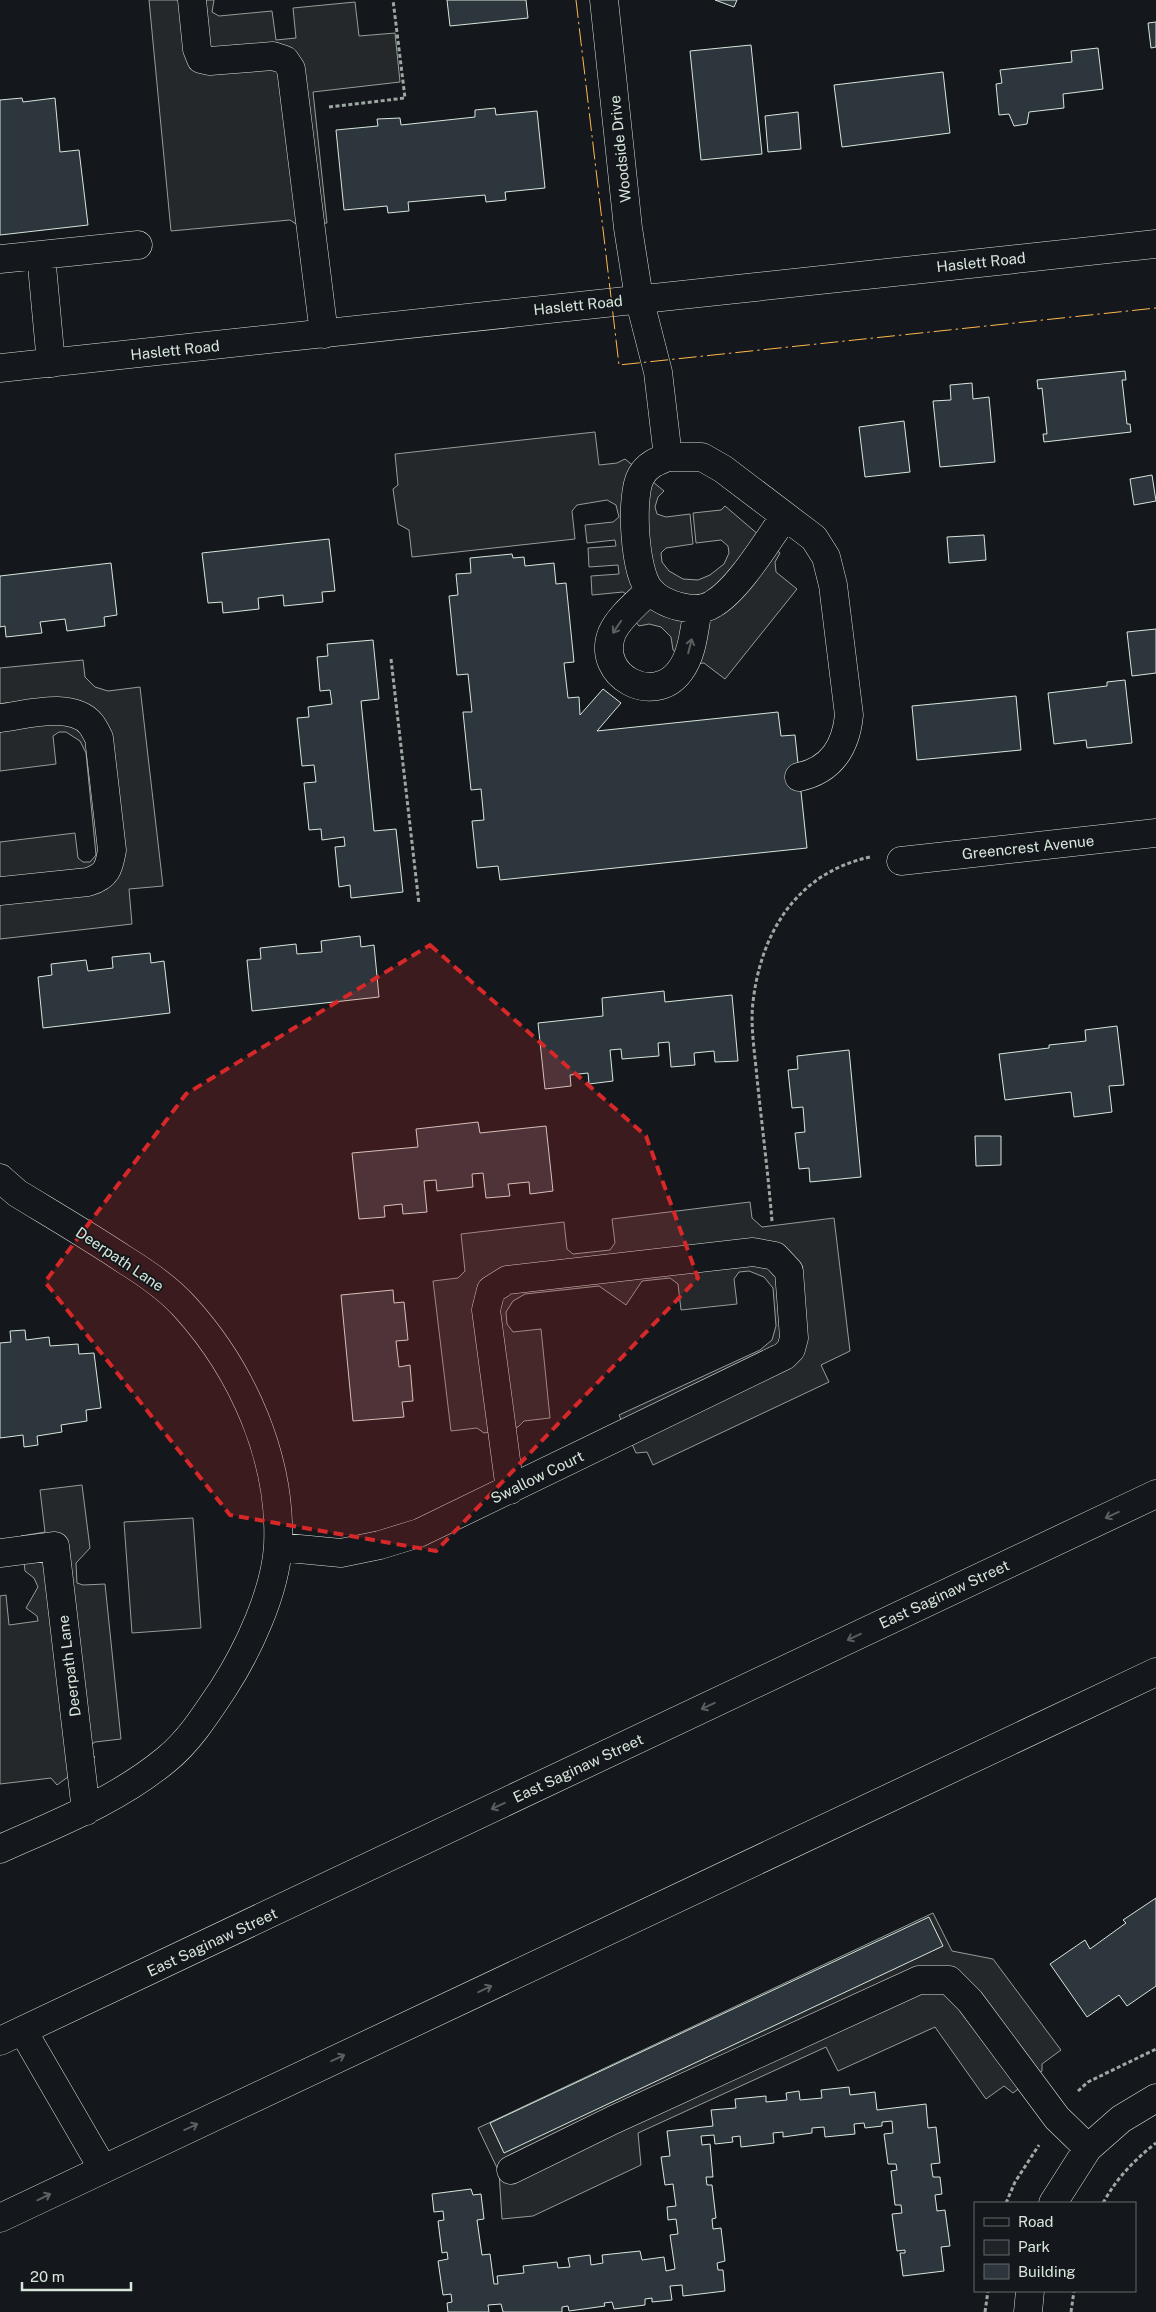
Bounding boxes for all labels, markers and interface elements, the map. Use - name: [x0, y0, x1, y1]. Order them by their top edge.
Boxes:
- street label: Woodside Drive: [606, 95, 634, 203]
- street label: Haslett Road: [936, 249, 1026, 275]
- street label: Haslett Road: [533, 292, 623, 318]
- street label: Haslett Road: [130, 337, 220, 363]
- one-way arrow: [612, 619, 622, 633]
- one-way arrow: [686, 639, 695, 655]
- street label: Greencrest Avenue: [961, 832, 1095, 862]
- street label: Deerpath Lane: [73, 1223, 167, 1295]
- street label: Swallow Court: [488, 1447, 586, 1507]
- one-way arrow: [1105, 1510, 1120, 1520]
- street label: East Saginaw Street: [876, 1556, 1012, 1632]
- street label: Deerpath Lane: [54, 1614, 84, 1718]
- one-way arrow: [847, 1632, 862, 1642]
- one-way arrow: [701, 1702, 716, 1712]
- street label: East Saginaw Street: [510, 1730, 646, 1806]
- one-way arrow: [491, 1802, 506, 1811]
- street label: East Saginaw Street: [144, 1904, 280, 1980]
- one-way arrow: [477, 1983, 492, 1993]
- one-way arrow: [330, 2053, 345, 2062]
- one-way arrow: [183, 2122, 198, 2132]
- one-way arrow: [36, 2192, 51, 2201]
- legend: [974, 2202, 1136, 2292]
- text: Road: [1018, 2213, 1054, 2230]
- text: Park: [1018, 2238, 1050, 2255]
- scale bar: [22, 2260, 131, 2292]
- text: Building: [1018, 2263, 1076, 2280]
- text: 20 m: [30, 2268, 65, 2285]

